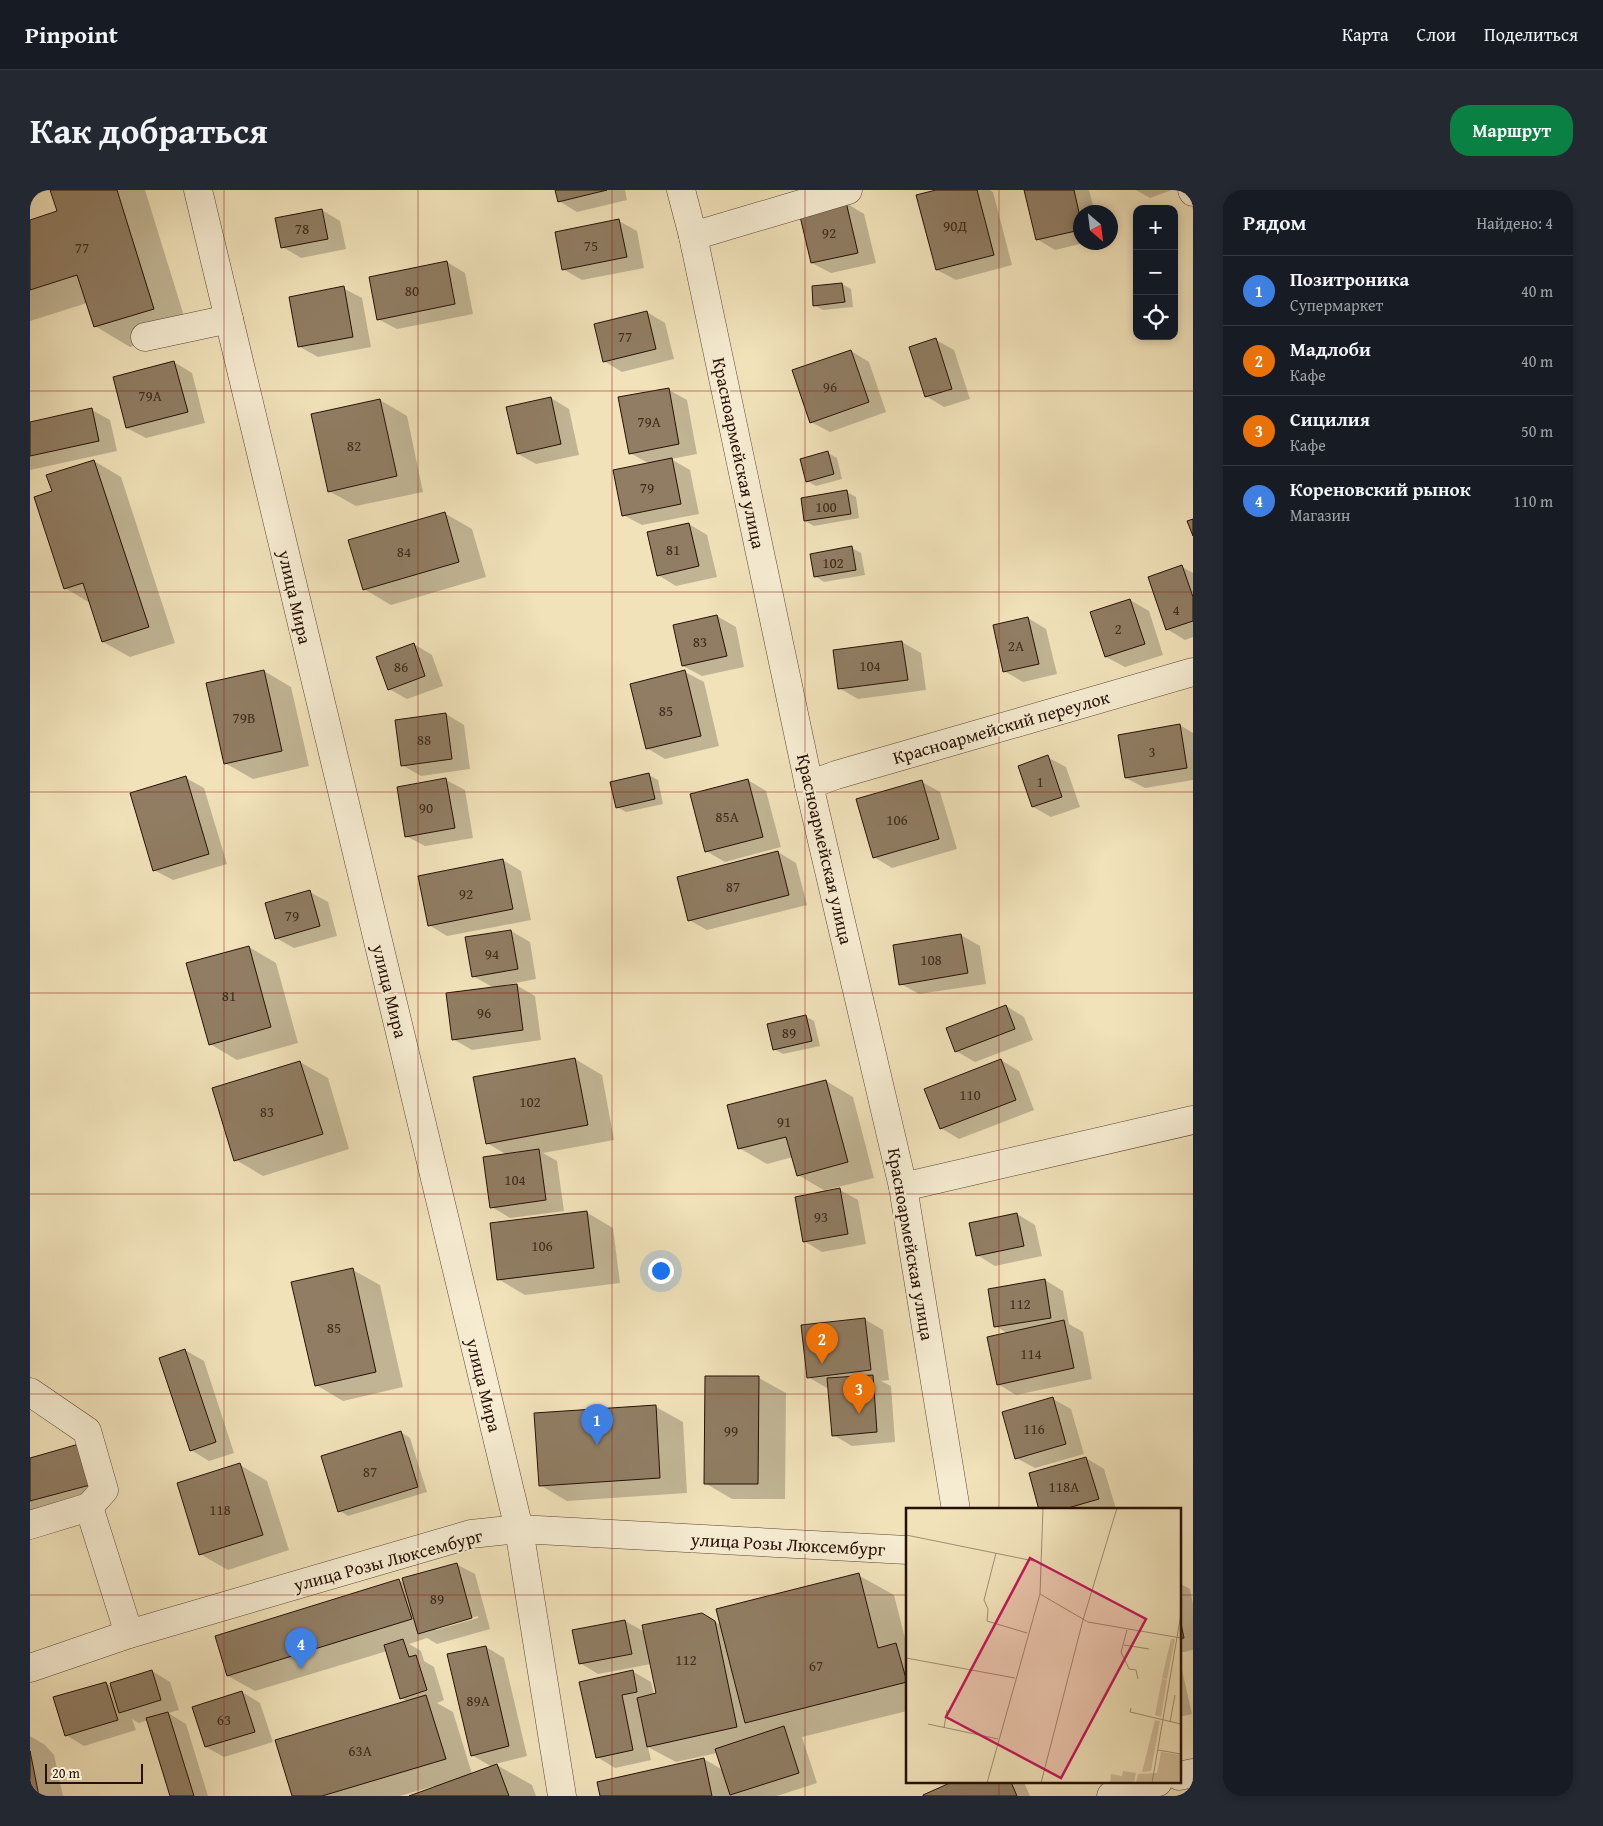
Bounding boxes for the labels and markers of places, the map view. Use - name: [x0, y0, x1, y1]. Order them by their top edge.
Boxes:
- pin: 2: [806, 1323, 838, 1364]
- pin: 3: [843, 1373, 875, 1414]
- pin: 1: [581, 1404, 613, 1445]
- pin: 4: [285, 1628, 317, 1669]

